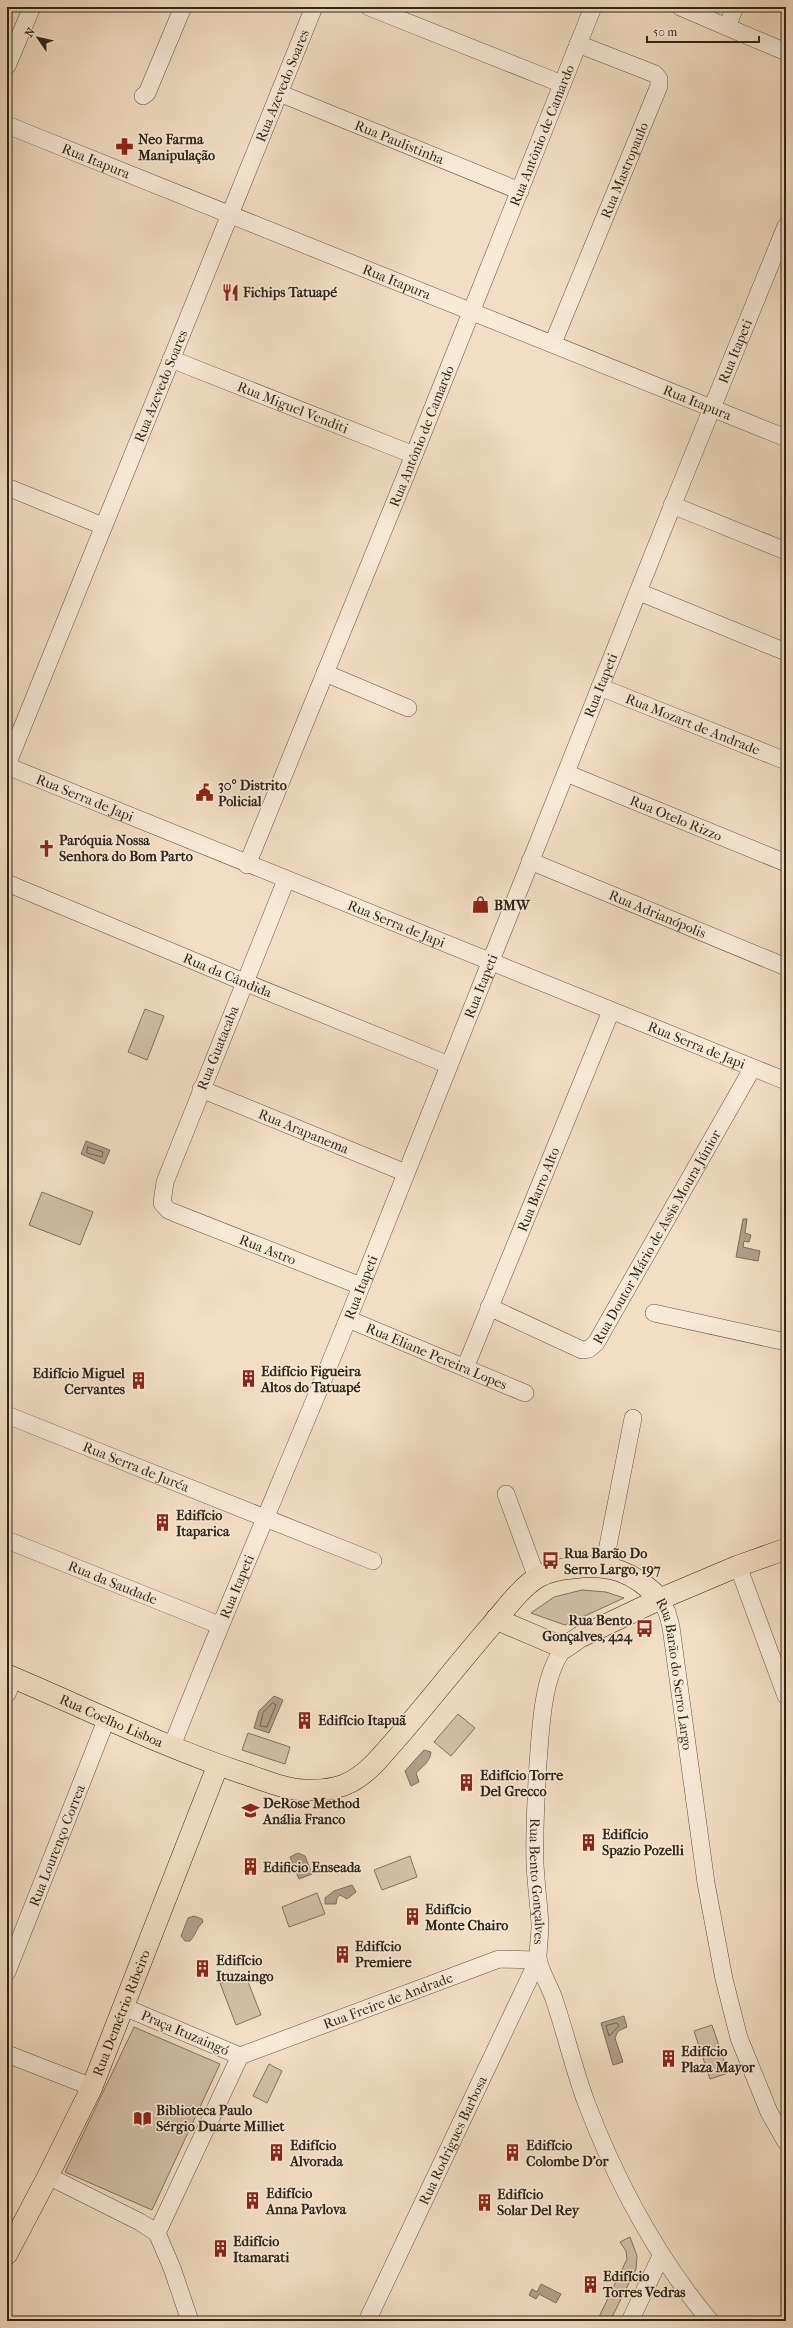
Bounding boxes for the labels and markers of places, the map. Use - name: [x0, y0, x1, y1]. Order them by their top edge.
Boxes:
- place label: Neo Farma Manipulação: [137, 131, 215, 165]
- pharmacy icon: Neo Farma Manipulação: [115, 137, 135, 157]
- restaurant icon: Fichips Tatuapé: [220, 282, 240, 302]
- place label: Fichips Tatuapé: [242, 284, 337, 301]
- place label: 30º Distrito Policial: [218, 777, 287, 810]
- public building icon: 30º Distrito Policial: [195, 783, 215, 803]
- place label: Paróquia Nossa Senhora do Bom Parto: [59, 832, 193, 865]
- church icon: Paróquia Nossa Senhora do Bom Parto: [36, 838, 56, 858]
- shop icon: BMW: [471, 895, 491, 915]
- place label: BMW: [494, 897, 531, 914]
- place label: Edifício Figueira Altos do Tatuapé: [260, 1363, 361, 1396]
- place label: Edifício Miguel Cervantes: [33, 1365, 126, 1398]
- building icon: Edifício Figueira Altos do Tatuapé: [238, 1369, 258, 1389]
- building icon: Edifício Miguel Cervantes: [128, 1371, 148, 1391]
- place label: Edifício Itaparica: [176, 1507, 230, 1540]
- building icon: Edifício Itaparica: [153, 1513, 173, 1533]
- place label: Rua Barão Do Serro Largo, 197: [564, 1545, 661, 1578]
- bus stop icon: Rua Barão Do Serro Largo, 197: [541, 1551, 561, 1571]
- place label: Rua Bento Gonçalves, 424: [542, 1612, 633, 1646]
- bus stop icon: Rua Bento Gonçalves, 424: [635, 1618, 655, 1638]
- building icon: Edifício Itapuã: [295, 1710, 315, 1730]
- place label: Edifício Itapuã: [318, 1712, 406, 1729]
- place label: Edifício Torre Del Grecco: [480, 1767, 563, 1800]
- building icon: Edifício Torre Del Grecco: [457, 1773, 477, 1793]
- place label: DeRose Method Anália Franco: [262, 1795, 361, 1828]
- school or university icon: DeRose Method Anália Franco: [240, 1801, 260, 1821]
- place label: Edifício Spazio Pozelli: [602, 1826, 685, 1859]
- building icon: Edifício Spazio Pozelli: [579, 1832, 599, 1852]
- building icon: Edificio Enseada: [240, 1857, 260, 1877]
- place label: Edificio Enseada: [263, 1859, 361, 1876]
- place label: Edifício Monte Chairo: [424, 1901, 508, 1934]
- building icon: Edifício Monte Chairo: [402, 1907, 422, 1927]
- place label: Edifício Premiere: [355, 1938, 412, 1971]
- building icon: Edifício Premiere: [332, 1944, 352, 1964]
- place label: Edifício Ituzaingo: [216, 1952, 274, 1985]
- building icon: Edifício Ituzaingo: [193, 1958, 213, 1978]
- place label: Edifício Plaza Mayor: [681, 2043, 756, 2076]
- building icon: Edifício Plaza Mayor: [658, 2049, 678, 2069]
- place label: Biblioteca Paulo Sérgio Duarte Milliet: [156, 2102, 285, 2135]
- library icon: Biblioteca Paulo Sérgio Duarte Milliet: [133, 2108, 153, 2128]
- place label: Edifício Alvorada: [289, 2137, 344, 2170]
- place label: Edifício Colombe D'or: [526, 2137, 610, 2170]
- building icon: Edifício Alvorada: [267, 2143, 287, 2163]
- building icon: Edifício Colombe D'or: [503, 2143, 523, 2163]
- place label: Edifício Anna Pavlova: [265, 2185, 347, 2218]
- place label: Edifício Solar Del Rey: [497, 2186, 581, 2219]
- building icon: Edifício Anna Pavlova: [243, 2191, 263, 2211]
- building icon: Edifício Solar Del Rey: [474, 2192, 494, 2212]
- place label: Edifício Itamarati: [233, 2233, 290, 2266]
- building icon: Edifício Itamarati: [210, 2239, 230, 2259]
- place label: Edifício Torres Vedras: [602, 2268, 686, 2301]
- building icon: Edifício Torres Vedras: [580, 2274, 600, 2294]

